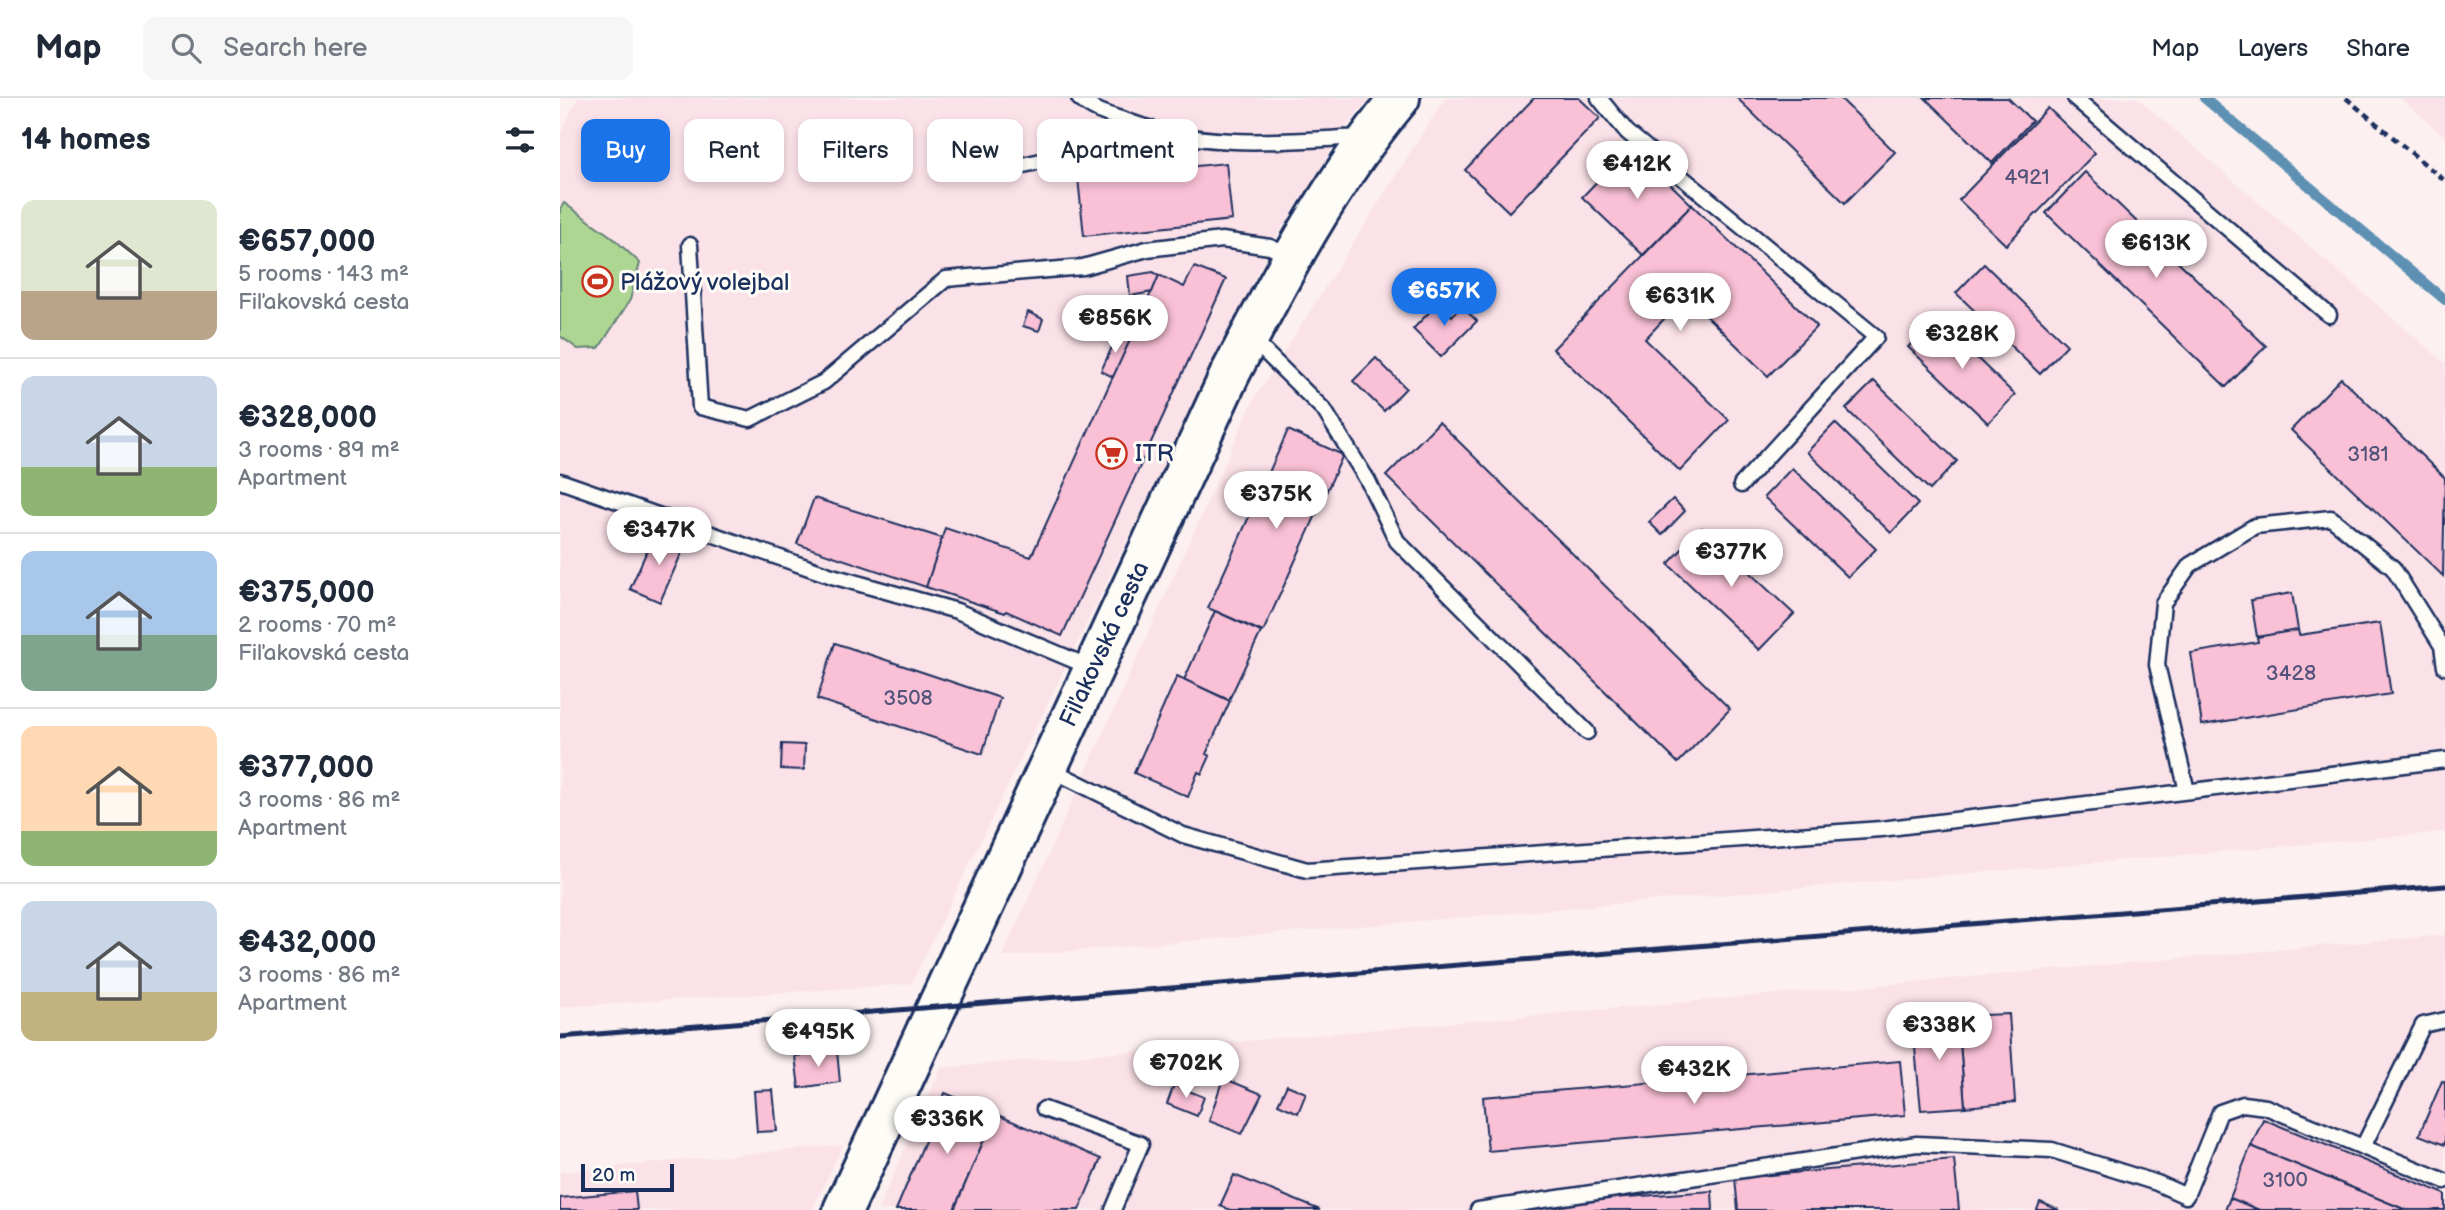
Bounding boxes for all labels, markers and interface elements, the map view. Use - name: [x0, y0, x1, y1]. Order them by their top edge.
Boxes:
- search box: [143, 17, 633, 80]
- text: Map: [35, 28, 101, 68]
- icon: search: [167, 29, 205, 67]
- text: Search here: [223, 33, 367, 64]
- text: Map: [2151, 34, 2199, 63]
- text: Layers: [2237, 34, 2308, 63]
- text: Share: [2346, 34, 2410, 63]
- chip: Buy: [581, 119, 670, 182]
- chip: Rent: [684, 119, 784, 182]
- chip: Filters: [798, 119, 913, 182]
- chip: New: [927, 119, 1023, 182]
- chip: Apartment: [1037, 119, 1198, 182]
- icon: filters: [501, 121, 539, 159]
- text: 14 homes: [21, 122, 150, 158]
- pin: €412K: [1588, 141, 1686, 201]
- text: €412K: [1602, 150, 1672, 178]
- house number: 4921: [2004, 165, 2050, 190]
- pin: €613K: [2107, 220, 2205, 280]
- text: €657,000: [238, 224, 375, 260]
- icon: home: [77, 228, 161, 312]
- text: €613K: [2121, 229, 2191, 257]
- text: 5 rooms · 143 m²: [238, 260, 409, 288]
- sports icon: Plážový volejbal: [580, 265, 614, 299]
- place label: Plážový volejbal: [620, 268, 789, 297]
- pin: €657K: [1395, 268, 1493, 328]
- pin: €631K: [1631, 274, 1729, 333]
- text: €657K: [1408, 277, 1480, 305]
- text: €631K: [1645, 282, 1715, 310]
- text: Fiľakovská cesta: [238, 288, 410, 316]
- pin: €856K: [1066, 296, 1164, 355]
- text: €856K: [1078, 304, 1152, 332]
- pin: €328K: [1913, 312, 2011, 371]
- text: €328K: [1925, 320, 1999, 348]
- text: €328,000: [238, 400, 377, 436]
- icon: home: [77, 404, 161, 488]
- text: 3 rooms · 89 m²: [238, 436, 400, 464]
- supermarket icon: ITR: [1095, 436, 1129, 470]
- place label: ITR: [1135, 439, 1174, 468]
- house number: 3181: [2347, 442, 2389, 467]
- text: Apartment: [238, 464, 347, 492]
- pin: €375K: [1227, 472, 1325, 531]
- text: €375K: [1240, 480, 1312, 508]
- pin: €347K: [610, 508, 708, 567]
- text: €347K: [623, 516, 695, 544]
- pin: €377K: [1682, 530, 1780, 589]
- text: €377K: [1695, 538, 1767, 566]
- street label: Fiľakovská cesta: [1053, 557, 1155, 731]
- text: €375,000: [238, 575, 375, 611]
- icon: home: [77, 579, 161, 663]
- text: 2 rooms · 70 m²: [238, 611, 397, 639]
- text: Fiľakovská cesta: [238, 639, 410, 667]
- house number: 3428: [2266, 661, 2316, 686]
- house number: 3508: [883, 686, 933, 711]
- text: €377,000: [238, 750, 374, 786]
- icon: home: [77, 754, 161, 838]
- text: 3 rooms · 86 m²: [238, 786, 400, 814]
- text: Apartment: [238, 814, 347, 842]
- text: €432,000: [238, 925, 377, 961]
- icon: home: [77, 929, 161, 1013]
- text: 3 rooms · 86 m²: [238, 961, 400, 989]
- text: Apartment: [238, 989, 347, 1017]
- pin: €338K: [1890, 1002, 1988, 1062]
- pin: €495K: [769, 1010, 867, 1069]
- text: €338K: [1902, 1011, 1976, 1039]
- text: €495K: [781, 1018, 855, 1046]
- pin: €702K: [1137, 1040, 1235, 1100]
- pin: €432K: [1645, 1046, 1743, 1106]
- text: €702K: [1149, 1049, 1223, 1077]
- text: €432K: [1657, 1055, 1731, 1083]
- pin: €336K: [898, 1096, 996, 1156]
- text: €336K: [910, 1105, 984, 1133]
- scale bar: [581, 1161, 674, 1193]
- text: 20 m: [592, 1164, 635, 1187]
- house number: 3100: [2262, 1168, 2308, 1193]

